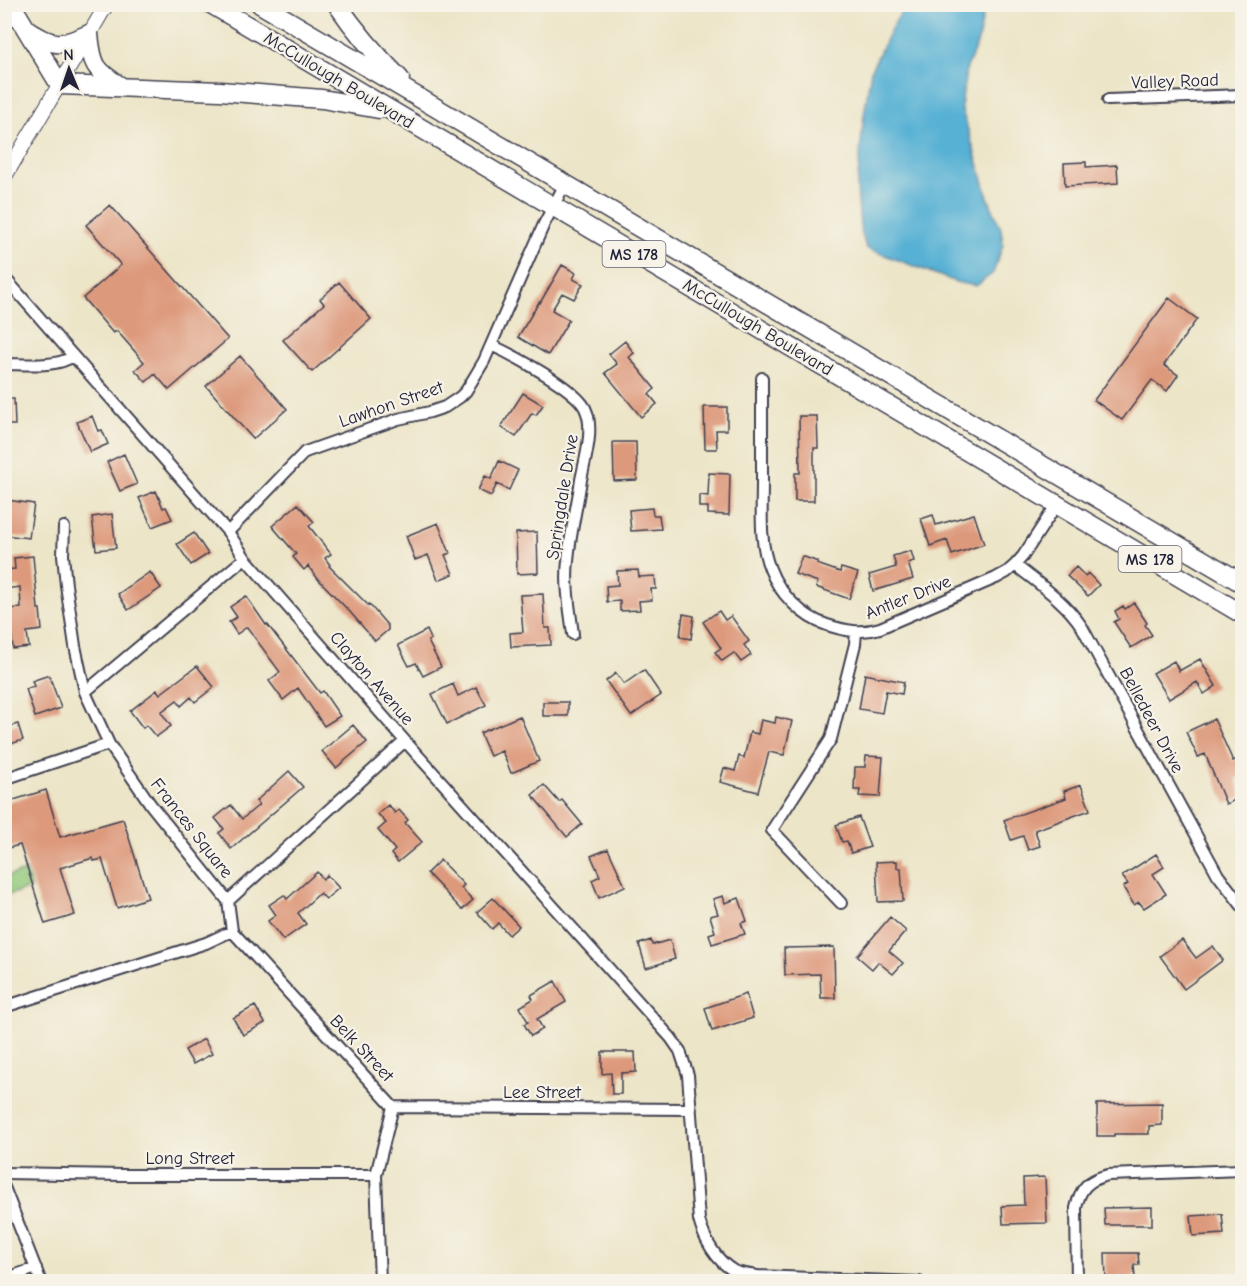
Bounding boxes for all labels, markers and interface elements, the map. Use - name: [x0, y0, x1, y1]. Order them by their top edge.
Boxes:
- street label: McCullough Boulevard: [260, 27, 418, 134]
- north arrow: [39, 39, 99, 99]
- text: N: [63, 46, 74, 64]
- street label: Valley Road: [1131, 69, 1219, 94]
- road number: MS 178: [602, 241, 666, 267]
- street label: McCullough Boulevard: [679, 274, 837, 381]
- street label: Lawhon Street: [336, 377, 447, 432]
- street label: Springdale Drive: [542, 433, 583, 561]
- road number: MS 178: [1118, 546, 1182, 572]
- street label: Antler Drive: [862, 571, 954, 624]
- street label: Clayton Avenue: [325, 627, 418, 729]
- street label: Belledeer Drive: [1115, 664, 1188, 777]
- street label: Frances Square: [146, 774, 237, 883]
- street label: Belk Street: [325, 1010, 399, 1087]
- street label: Lee Street: [503, 1082, 582, 1103]
- street label: Long Street: [146, 1148, 235, 1169]

